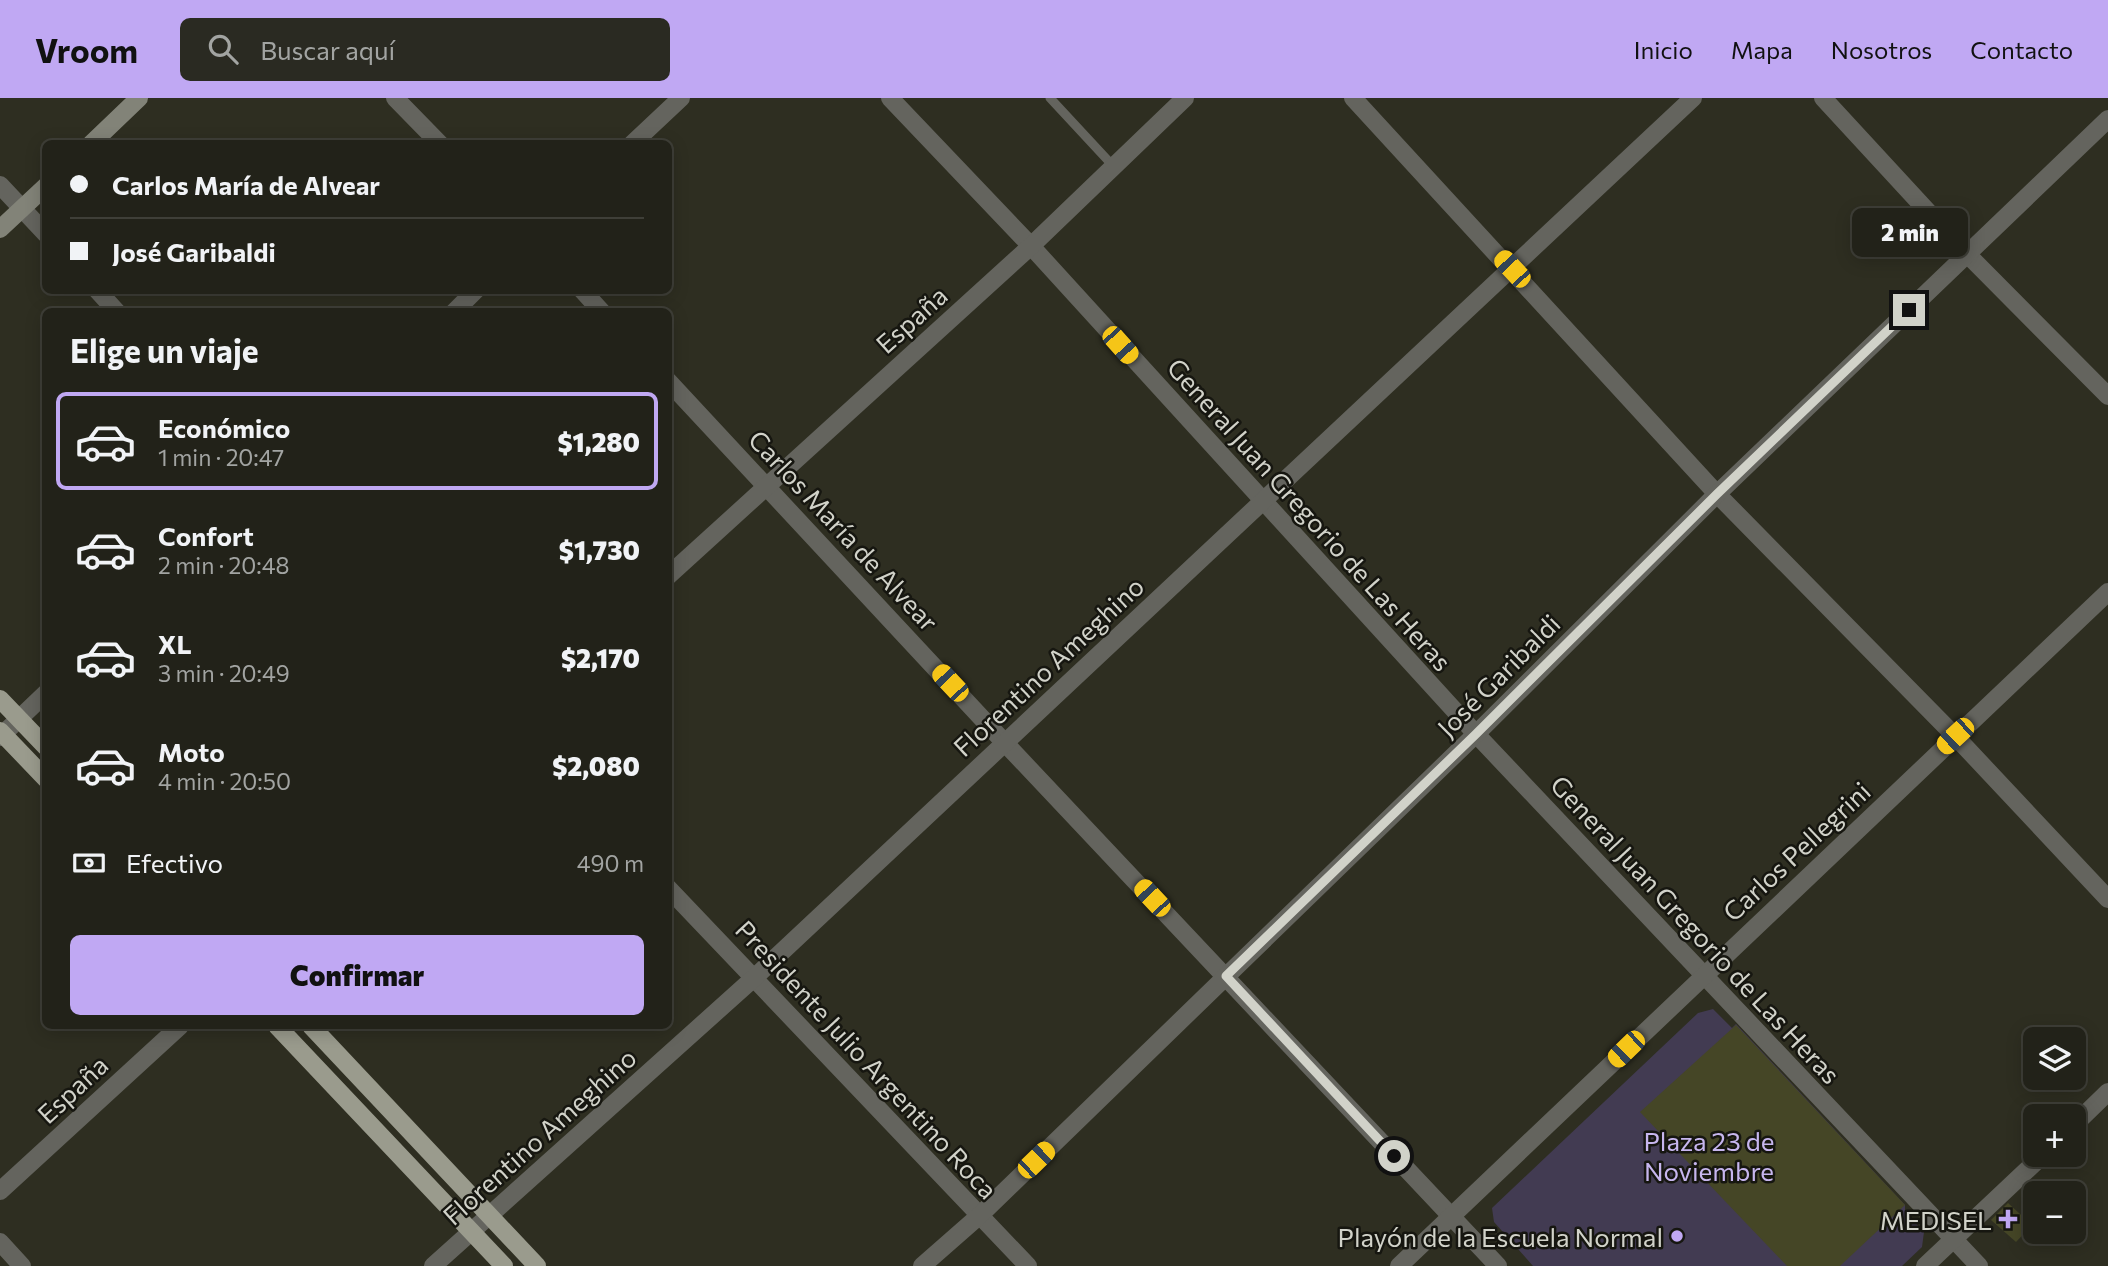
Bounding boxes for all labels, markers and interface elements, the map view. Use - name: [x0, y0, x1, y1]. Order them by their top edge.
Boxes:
- search box: [180, 18, 670, 81]
- text: Vroom: [35, 29, 138, 70]
- icon: search: [204, 30, 242, 68]
- text: Buscar aquí: [260, 34, 395, 65]
- text: Inicio: [1634, 35, 1693, 64]
- text: Mapa: [1731, 35, 1793, 64]
- text: Nosotros: [1831, 35, 1932, 64]
- text: Contacto: [1970, 35, 2073, 64]
- text: Carlos María de Alvear: [112, 169, 380, 200]
- callout: 2 min: [1851, 208, 1967, 258]
- text: 2 min: [1881, 218, 1939, 246]
- text: José Garibaldi: [112, 236, 276, 267]
- car: [1490, 246, 1535, 292]
- street label: España: [869, 279, 953, 359]
- route end: [1893, 294, 1925, 326]
- car: [1099, 322, 1142, 368]
- text: Elige un viaje: [70, 330, 259, 370]
- street label: General Juan Gregorio de Las Heras: [1161, 351, 1459, 677]
- icon: car: [74, 410, 137, 473]
- text: Económico: [158, 412, 290, 443]
- street label: Carlos María de Alvear: [743, 423, 945, 637]
- text: $1,280: [557, 426, 640, 457]
- text: 1 min · 20:47: [158, 443, 284, 471]
- icon: car: [74, 518, 137, 581]
- text: Confort: [158, 520, 254, 551]
- text: $1,730: [559, 534, 640, 565]
- text: 2 min · 20:48: [158, 551, 289, 579]
- street label: Florentino Ameghino: [946, 570, 1150, 762]
- street label: José Garibaldi: [1430, 607, 1566, 743]
- icon: car: [74, 626, 137, 689]
- text: XL: [158, 628, 192, 659]
- text: $2,170: [561, 642, 640, 673]
- text: 3 min · 20:49: [158, 659, 290, 687]
- car: [928, 660, 973, 706]
- car: [1933, 714, 1978, 758]
- icon: car: [74, 734, 137, 797]
- text: Moto: [158, 736, 225, 767]
- text: $2,080: [552, 750, 640, 781]
- text: 4 min · 20:50: [158, 767, 291, 795]
- street label: General Juan Gregorio de Las Heras: [1545, 769, 1847, 1089]
- street label: Carlos Pellegrini: [1716, 775, 1876, 927]
- icon: cash: [70, 844, 108, 882]
- text: Efectivo: [126, 847, 223, 878]
- text: 490 m: [577, 849, 644, 877]
- car: [1130, 875, 1175, 921]
- street label: Presidente Julio Argentino Roca: [730, 913, 1004, 1205]
- button: Confirmar: [70, 935, 644, 1015]
- car: [1604, 1027, 1649, 1071]
- map controls: [2023, 1027, 2086, 1244]
- button: layers: [2023, 1027, 2086, 1090]
- street label: Florentino Ameghino: [436, 1041, 642, 1231]
- street label: España: [30, 1049, 114, 1129]
- button: +: [2023, 1104, 2086, 1167]
- park label: Plaza 23 de Noviembre: [1644, 1125, 1774, 1186]
- car: [1014, 1138, 1059, 1182]
- route start: [1378, 1140, 1410, 1172]
- button: −: [2023, 1181, 2086, 1244]
- place label: MEDISEL: [1880, 1204, 1992, 1235]
- marker: MEDISEL: [1998, 1209, 2018, 1229]
- place label: Playón de la Escuela Normal: [1338, 1221, 1663, 1252]
- marker: Playón de la Escuela Normal: [1669, 1228, 1685, 1244]

